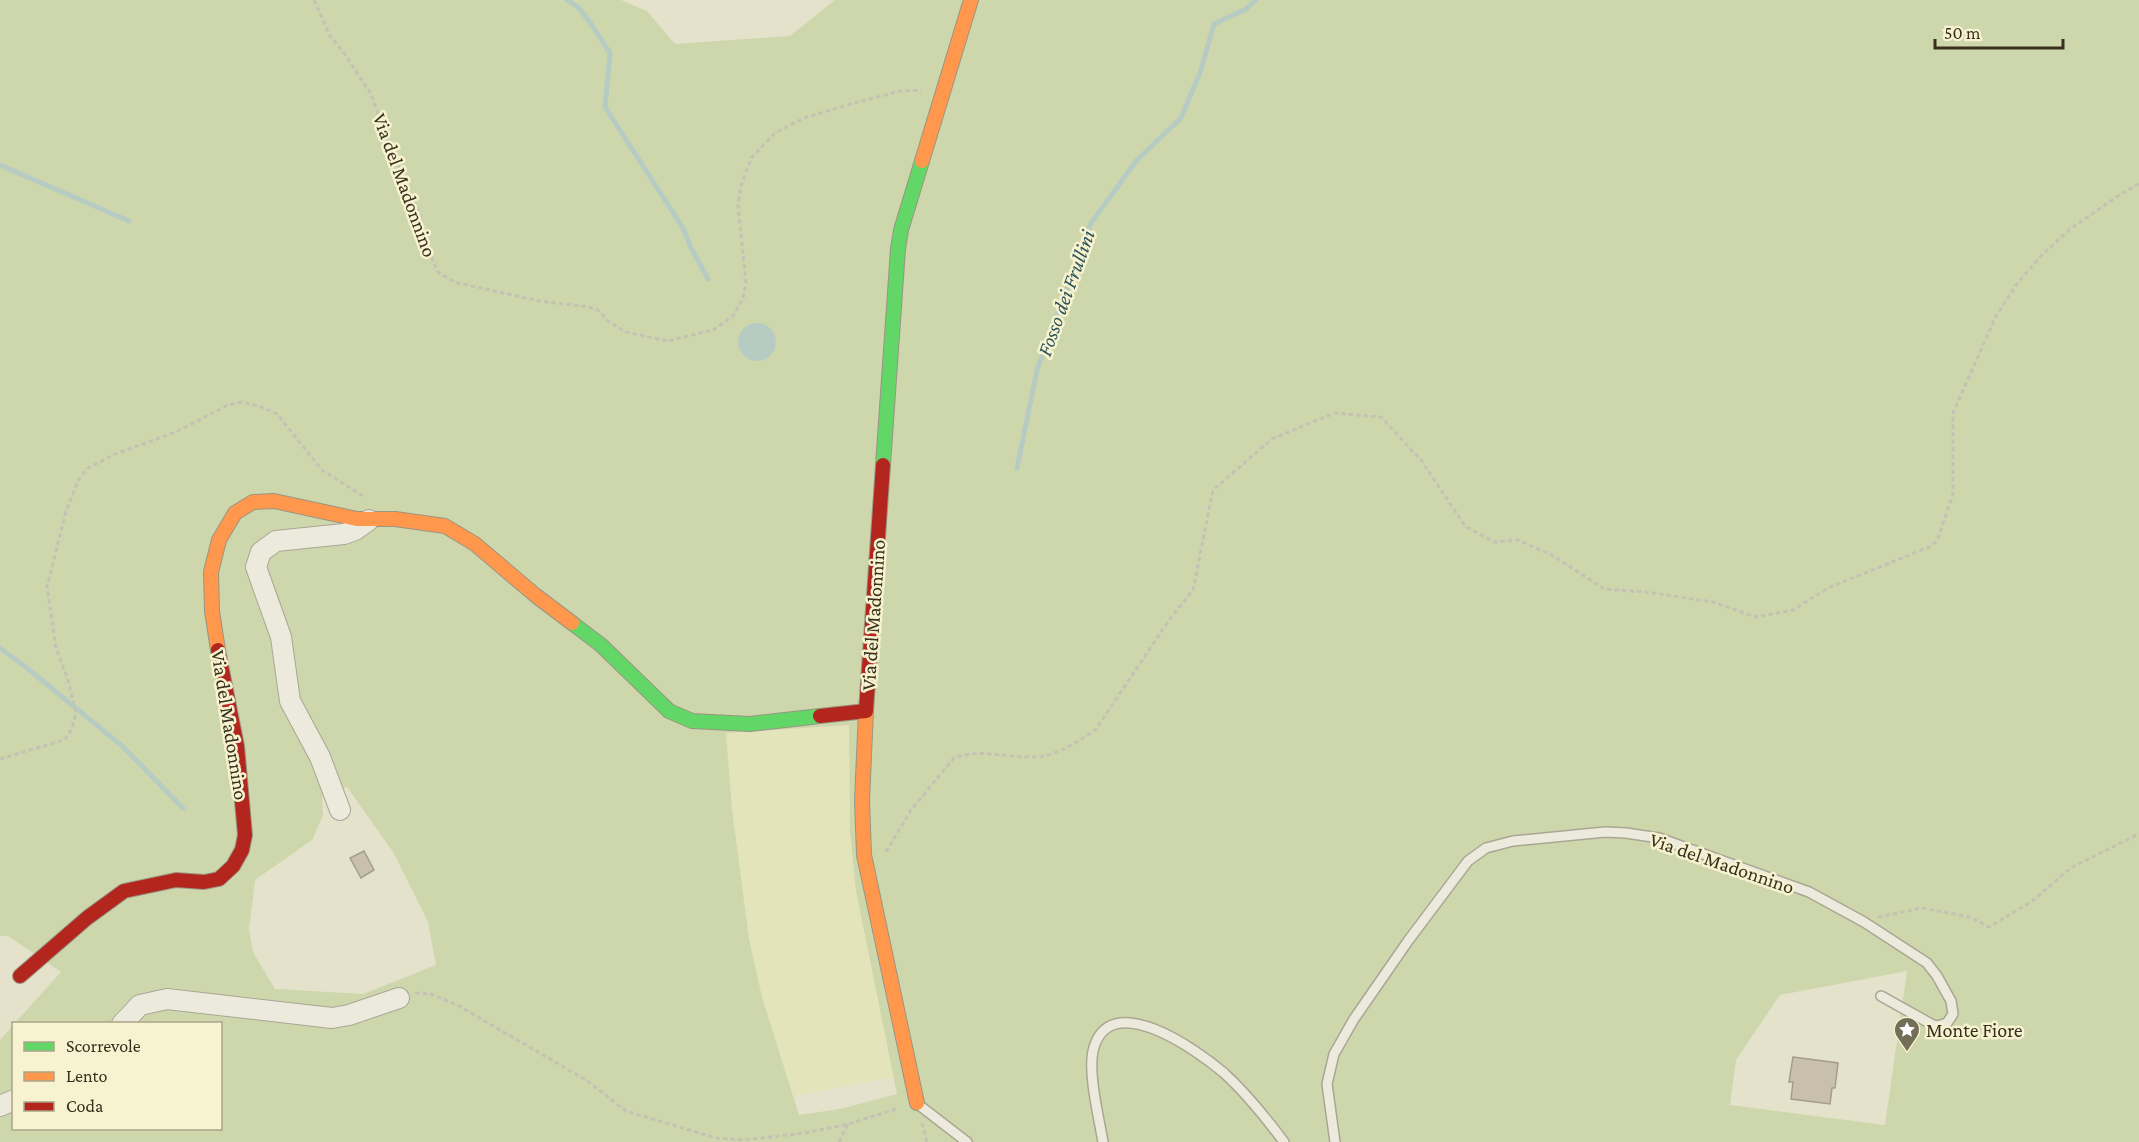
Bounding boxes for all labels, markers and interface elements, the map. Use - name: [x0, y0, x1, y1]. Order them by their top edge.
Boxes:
- scale bar: [1935, 12, 2062, 50]
- text: 50 m: [1944, 23, 1981, 43]
- street label: Via del Madonnino: [369, 110, 441, 260]
- water label: Fosso dei Frullini: [1032, 226, 1100, 359]
- street label: Via del Madonnino: [857, 539, 889, 691]
- street label: Via del Madonnino: [207, 649, 253, 802]
- street label: Via del Madonnino: [1647, 828, 1797, 898]
- place icon: Monte Fiore: [1892, 1015, 1922, 1053]
- place label: Monte Fiore: [1926, 1019, 2023, 1041]
- legend: [12, 1022, 222, 1130]
- text: Scorrevole: [66, 1036, 141, 1056]
- text: Lento: [66, 1066, 107, 1086]
- text: Coda: [66, 1096, 103, 1116]

